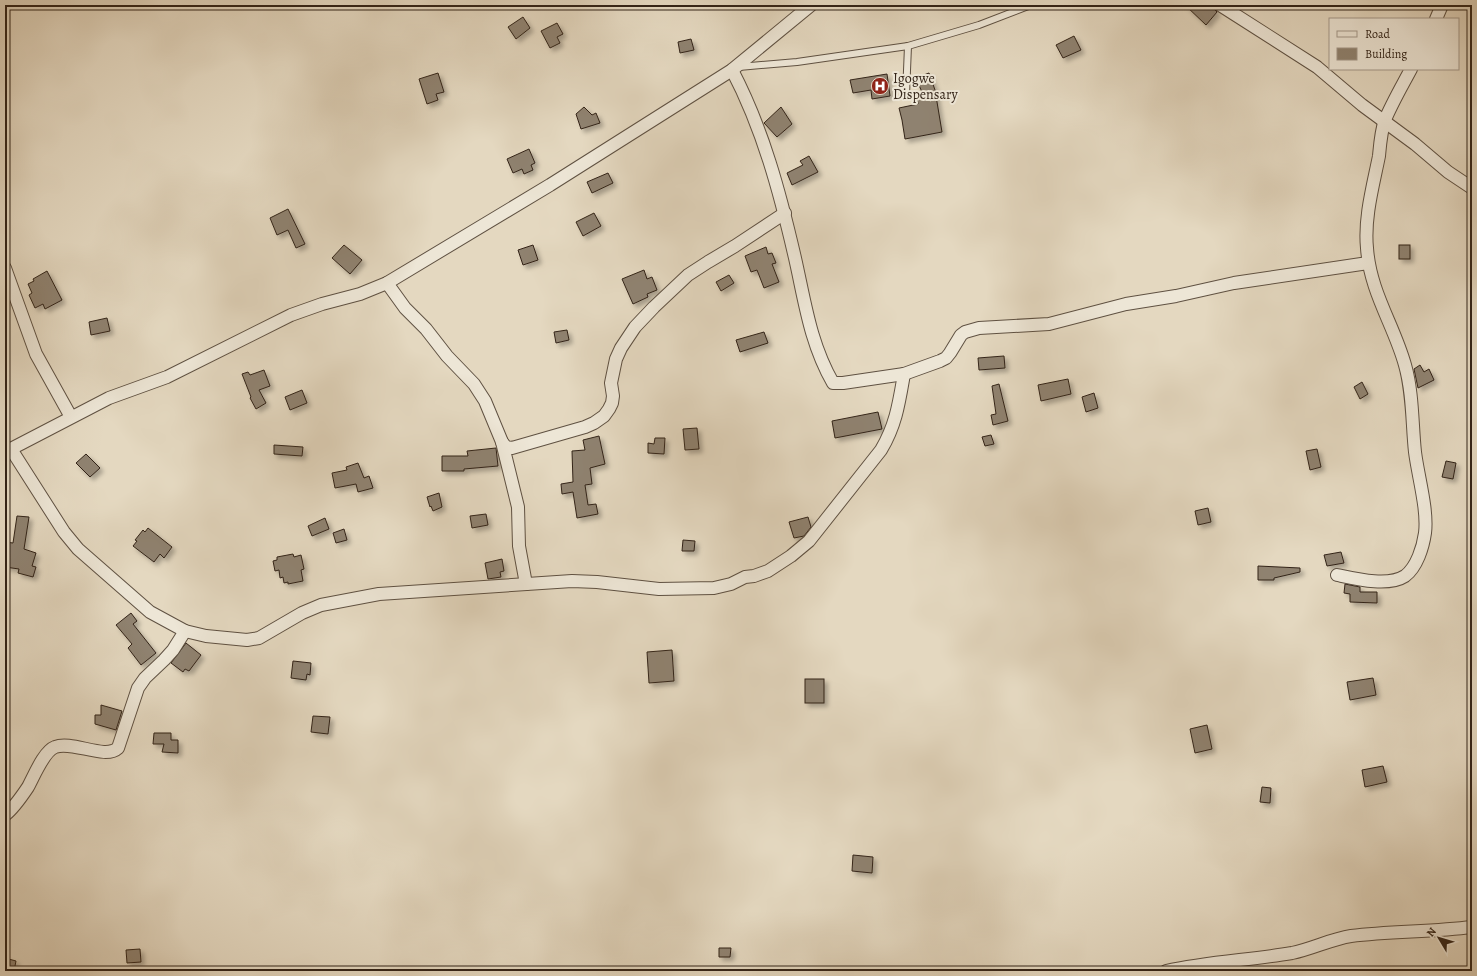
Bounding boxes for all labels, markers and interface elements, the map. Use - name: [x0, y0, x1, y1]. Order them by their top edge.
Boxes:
- legend: [1329, 18, 1459, 70]
- text: Road: [1365, 26, 1391, 42]
- text: Building: [1365, 46, 1407, 62]
- place label: Igogwe Dispensary: [893, 69, 958, 104]
- hospital icon: Igogwe Dispensary: [870, 76, 890, 96]
- north arrow: [1419, 918, 1459, 958]
- text: N: [1423, 924, 1440, 940]

